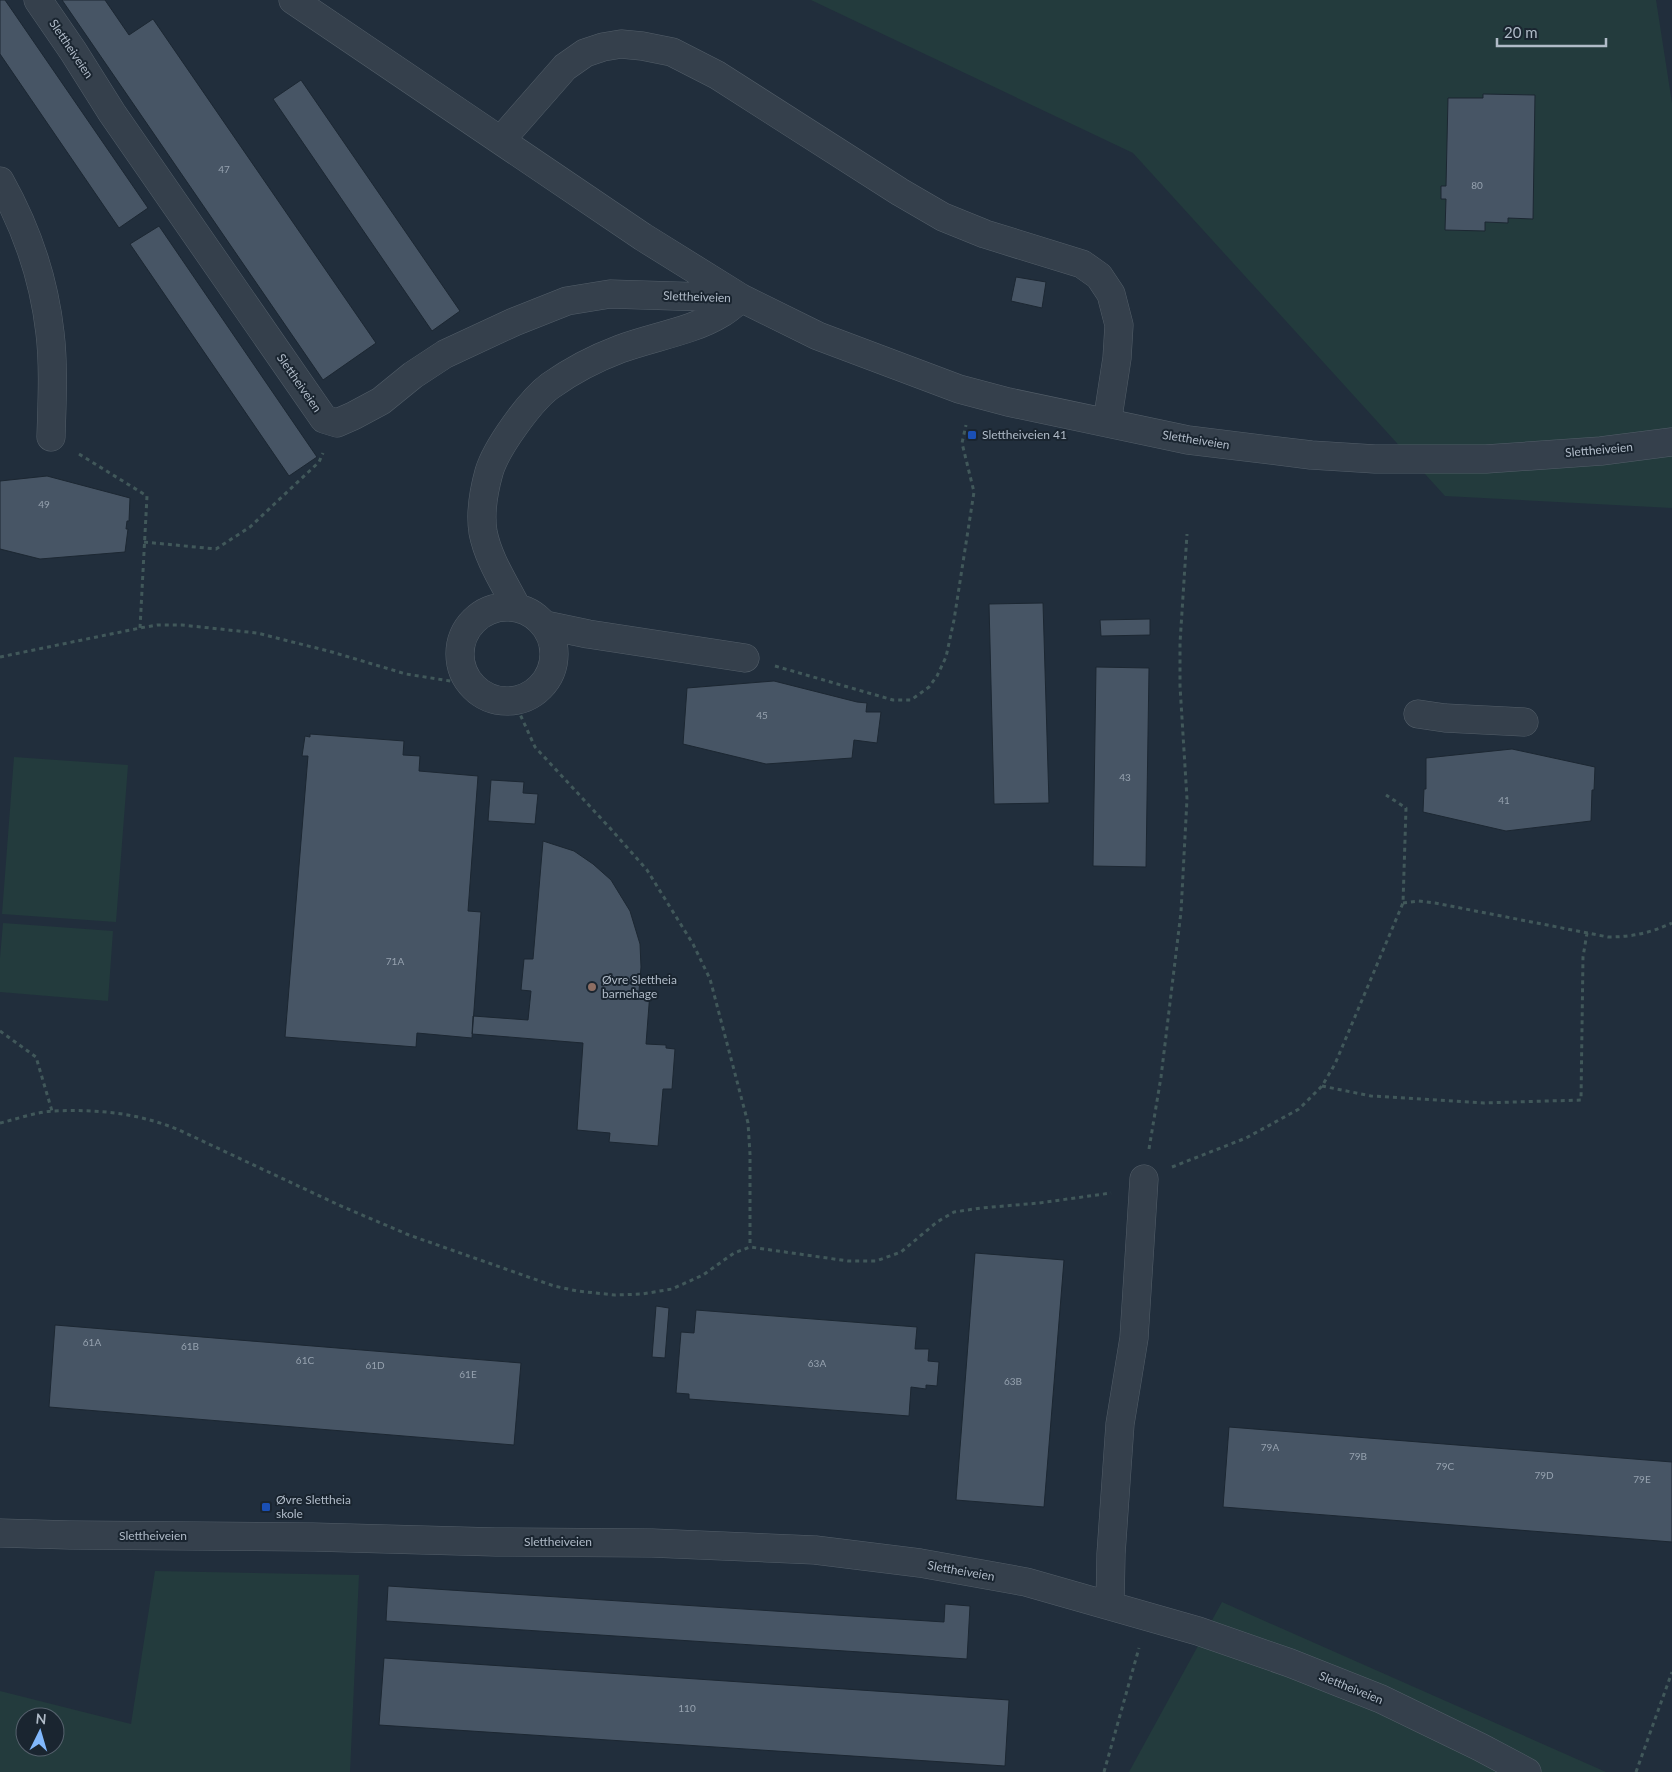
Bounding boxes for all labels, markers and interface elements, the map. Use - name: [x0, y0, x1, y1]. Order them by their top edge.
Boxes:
- scale bar: [1497, 15, 1606, 47]
- street label: Slettheiveien: [46, 16, 97, 81]
- text: 20 m: [1504, 23, 1538, 41]
- house number: 47: [218, 163, 230, 175]
- house number: 80: [1471, 179, 1483, 191]
- street label: Slettheiveien: [663, 288, 731, 305]
- street label: Slettheiveien: [274, 351, 325, 415]
- place label: Slettheiveien 41: [982, 427, 1067, 442]
- street label: Slettheiveien: [1161, 427, 1231, 452]
- marker: Slettheiveien 41: [966, 429, 978, 441]
- street label: Slettheiveien: [1564, 439, 1633, 460]
- house number: 49: [38, 498, 50, 510]
- house number: 45: [756, 709, 768, 721]
- house number: 43: [1119, 771, 1131, 783]
- house number: 41: [1498, 794, 1510, 806]
- house number: 71A: [386, 955, 404, 967]
- place label: Øvre Slettheia barnehage: [602, 972, 677, 1001]
- marker: Øvre Slettheia barnehage: [586, 981, 598, 993]
- house number: 61A: [83, 1336, 101, 1348]
- house number: 61B: [181, 1340, 199, 1352]
- house number: 61C: [296, 1354, 314, 1366]
- house number: 63A: [808, 1357, 826, 1369]
- house number: 61D: [365, 1359, 385, 1371]
- house number: 61E: [459, 1368, 477, 1380]
- house number: 63B: [1004, 1375, 1022, 1387]
- house number: 79A: [1261, 1441, 1279, 1453]
- house number: 79B: [1349, 1450, 1367, 1462]
- house number: 79C: [1436, 1460, 1454, 1472]
- house number: 79D: [1534, 1469, 1554, 1481]
- house number: 79E: [1633, 1473, 1651, 1485]
- place label: Øvre Slettheia skole: [276, 1492, 351, 1521]
- marker: Øvre Slettheia skole: [260, 1501, 272, 1513]
- street label: Slettheiveien: [119, 1528, 187, 1543]
- street label: Slettheiveien: [524, 1534, 592, 1549]
- street label: Slettheiveien: [926, 1557, 996, 1584]
- street label: Slettheiveien: [1317, 1668, 1385, 1707]
- house number: 110: [678, 1702, 696, 1714]
- north arrow: [15, 1707, 65, 1757]
- text: N: [35, 1710, 47, 1727]

